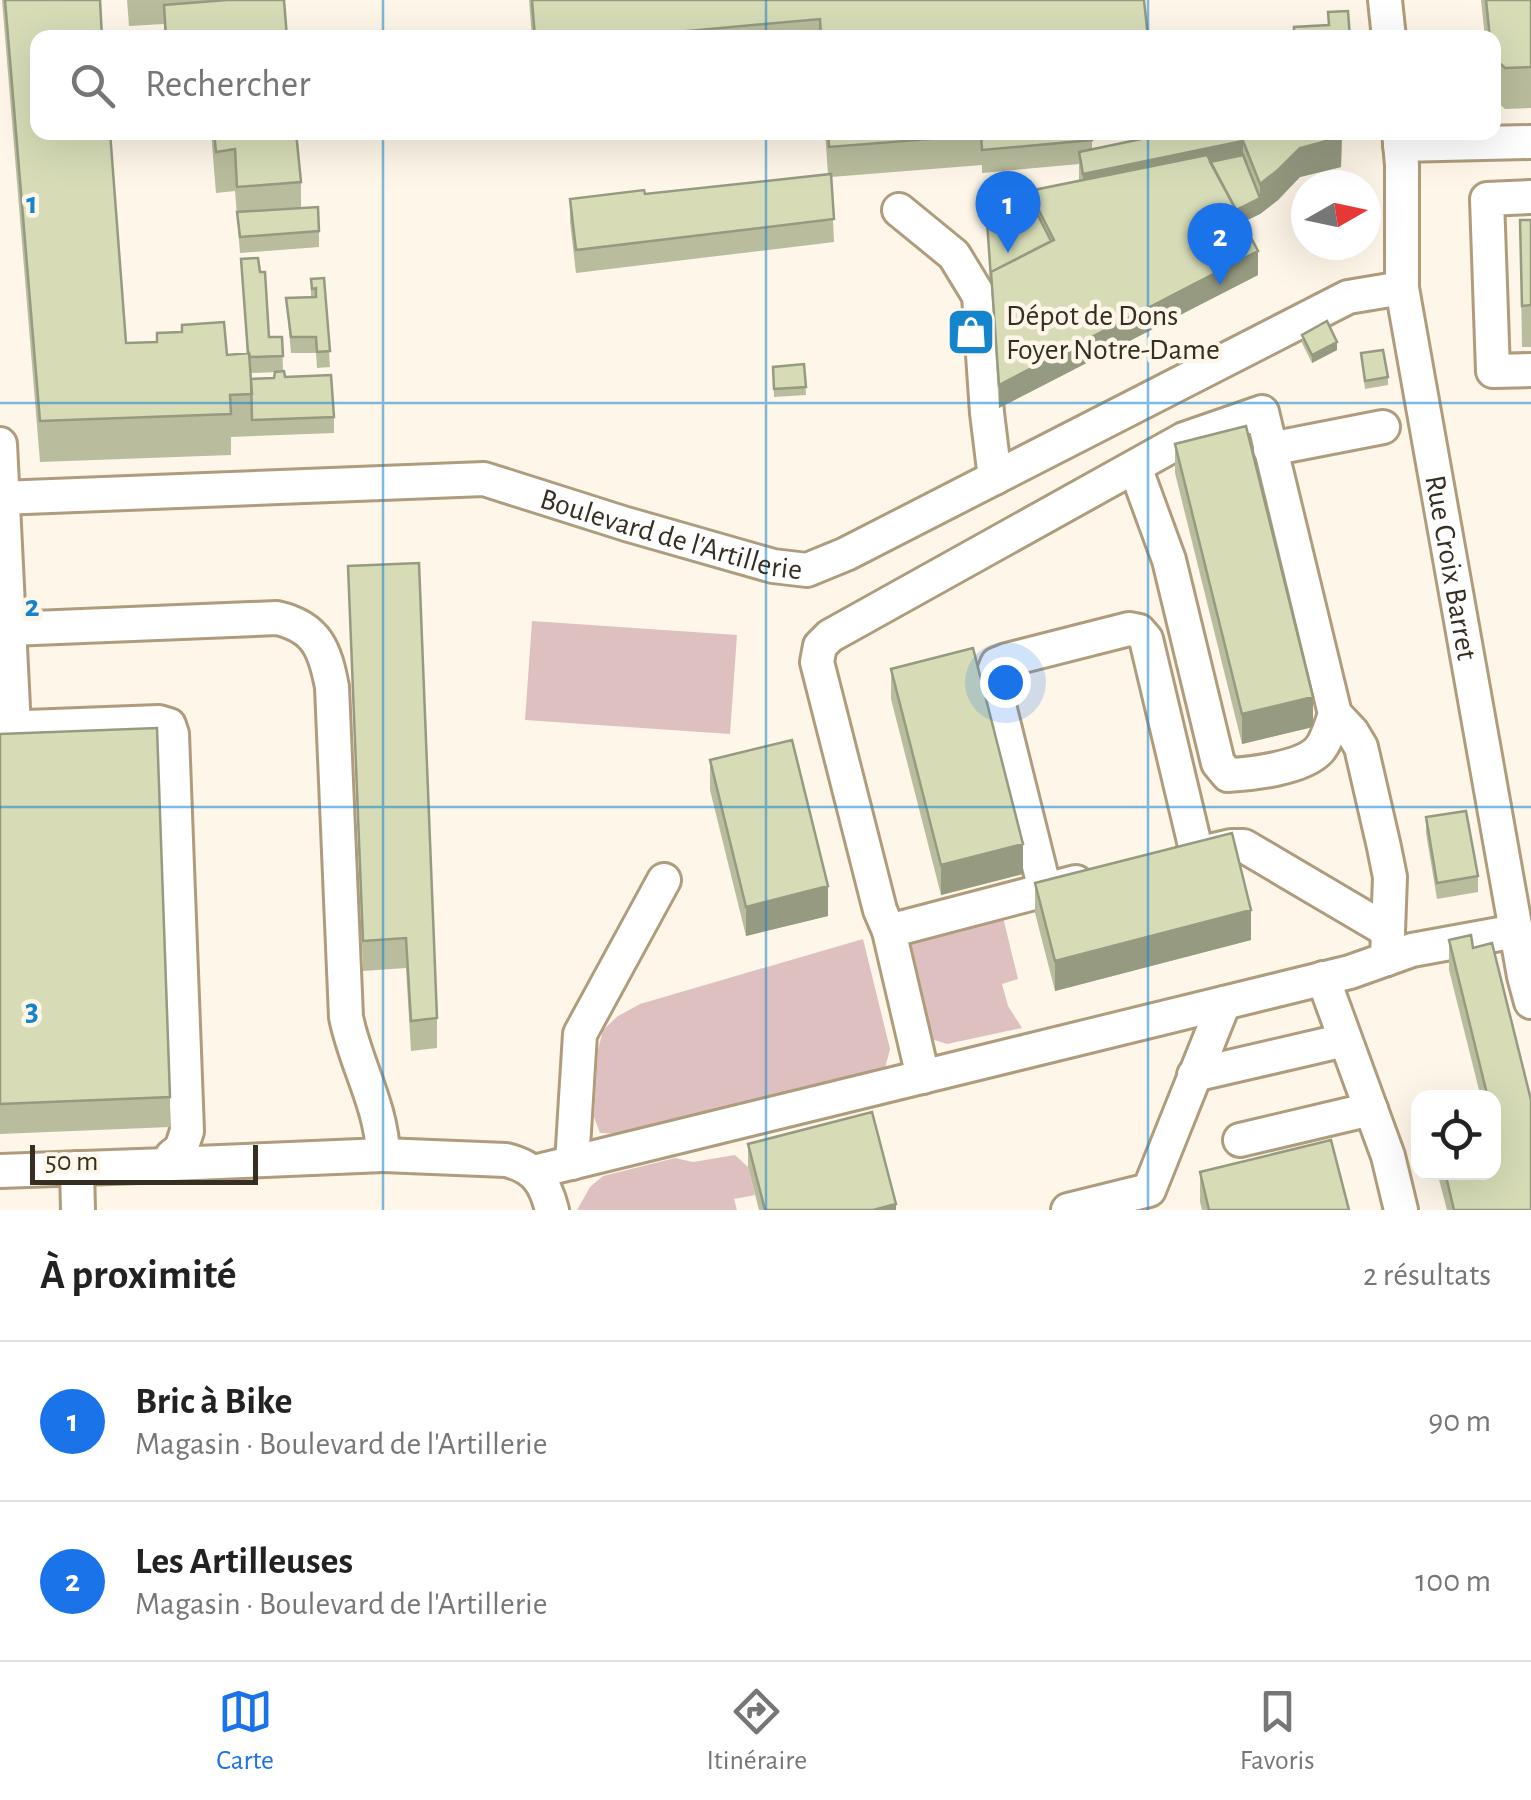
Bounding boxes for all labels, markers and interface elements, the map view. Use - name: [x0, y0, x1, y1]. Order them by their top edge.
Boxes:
- search box: [30, 30, 1501, 140]
- icon: search: [65, 58, 120, 113]
- text: Rechercher: [145, 66, 311, 104]
- pin: 1: [976, 170, 1040, 253]
- north arrow: [1291, 170, 1381, 260]
- text: 1: [26, 187, 38, 219]
- pin: 2: [1188, 202, 1252, 285]
- place label: Dépot de Dons Foyer Notre-Dame: [1006, 301, 1220, 365]
- shop icon: Dépot de Dons Foyer Notre-Dame: [945, 306, 997, 358]
- street label: Rue Croix Barret: [1419, 473, 1482, 663]
- street label: Boulevard de l'Artillerie: [536, 484, 804, 585]
- text: 2: [24, 590, 40, 622]
- your location: [980, 657, 1031, 708]
- text: 3: [25, 994, 39, 1026]
- map controls: [1411, 1090, 1501, 1180]
- button: locate: [1411, 1090, 1501, 1180]
- scale bar: [30, 1140, 258, 1184]
- text: 50 m: [45, 1148, 99, 1176]
- text: À proximité: [40, 1254, 237, 1296]
- text: 2 résultats: [1363, 1259, 1491, 1291]
- text: Bric à Bike: [135, 1383, 292, 1421]
- text: 1: [67, 1405, 78, 1437]
- text: 90 m: [1428, 1405, 1491, 1437]
- text: Magasin · Boulevard de l'Artillerie: [135, 1428, 548, 1460]
- text: Les Artilleuses: [135, 1543, 353, 1581]
- text: 2: [65, 1565, 80, 1597]
- text: 100 m: [1415, 1565, 1491, 1597]
- text: Magasin · Boulevard de l'Artillerie: [135, 1588, 548, 1620]
- tab: Carte: [216, 1684, 274, 1778]
- tab: Itinéraire: [706, 1684, 807, 1778]
- tab: Favoris: [1240, 1684, 1315, 1778]

